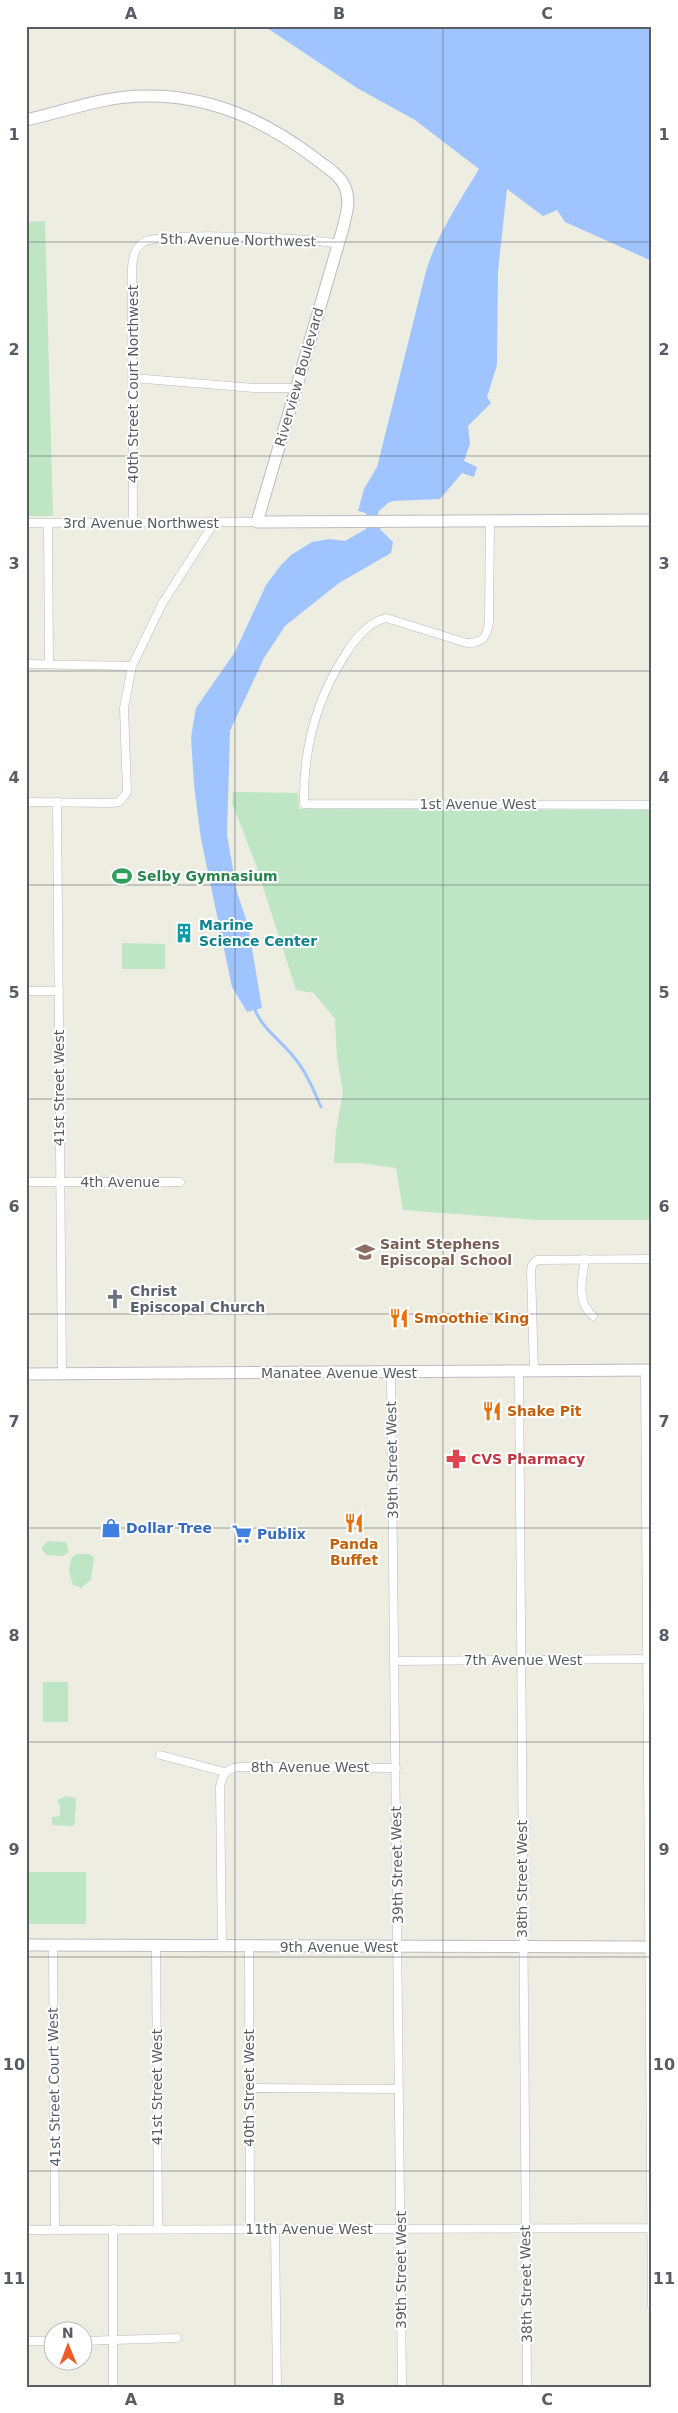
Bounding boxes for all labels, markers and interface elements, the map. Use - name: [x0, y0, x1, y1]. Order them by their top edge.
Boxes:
- text: A: [125, 4, 138, 23]
- text: B: [333, 4, 345, 23]
- text: C: [541, 4, 553, 23]
- text: 1: [8, 125, 20, 144]
- text: 1: [658, 125, 670, 144]
- street label: 5th Avenue Northwest: [160, 231, 317, 249]
- street label: 40th Street Court Northwest: [125, 284, 141, 483]
- street label: Riverview Boulevard: [271, 306, 327, 448]
- text: 2: [8, 340, 20, 359]
- text: 2: [658, 340, 670, 359]
- street label: 3rd Avenue Northwest: [63, 515, 220, 531]
- text: 3: [8, 554, 20, 573]
- text: 3: [658, 554, 670, 573]
- text: 4: [8, 768, 20, 787]
- text: 4: [658, 768, 670, 787]
- street label: 1st Avenue West: [419, 796, 537, 812]
- sports icon: Selby Gymnasium: [111, 865, 133, 887]
- place label: Selby Gymnasium: [137, 868, 278, 884]
- place label: Marine Science Center: [199, 917, 317, 949]
- building icon: Marine Science Center: [173, 922, 195, 944]
- text: 5: [8, 983, 20, 1002]
- text: 5: [658, 983, 670, 1002]
- street label: 41st Street West: [51, 1029, 67, 1146]
- street label: 4th Avenue: [80, 1174, 160, 1190]
- text: 6: [8, 1197, 20, 1216]
- text: 6: [658, 1197, 670, 1216]
- place label: Saint Stephens Episcopal School: [380, 1236, 512, 1268]
- school or university icon: Saint Stephens Episcopal School: [354, 1241, 376, 1263]
- place label: Christ Episcopal Church: [130, 1283, 265, 1315]
- church icon: Christ Episcopal Church: [104, 1288, 126, 1310]
- restaurant icon: Smoothie King: [388, 1307, 410, 1329]
- place label: Smoothie King: [414, 1310, 529, 1326]
- street label: Manatee Avenue West: [261, 1365, 418, 1381]
- street label: 39th Street West: [383, 1400, 401, 1519]
- restaurant icon: Shake Pit: [481, 1400, 503, 1422]
- place label: Shake Pit: [507, 1403, 582, 1419]
- text: 7: [8, 1412, 20, 1431]
- text: 7: [658, 1412, 670, 1431]
- pharmacy icon: CVS Pharmacy: [445, 1448, 467, 1470]
- place label: CVS Pharmacy: [471, 1451, 585, 1467]
- restaurant icon: Panda Buffet: [343, 1512, 365, 1534]
- shop icon: Dollar Tree: [100, 1517, 122, 1539]
- place label: Dollar Tree: [126, 1520, 212, 1536]
- supermarket icon: Publix: [231, 1523, 253, 1545]
- place label: Publix: [257, 1526, 306, 1542]
- place label: Panda Buffet: [330, 1536, 378, 1568]
- text: 8: [8, 1626, 20, 1645]
- text: 8: [658, 1626, 670, 1645]
- street label: 7th Avenue West: [464, 1652, 583, 1668]
- street label: 8th Avenue West: [251, 1759, 370, 1775]
- street label: 39th Street West: [388, 1805, 406, 1924]
- street label: 38th Street West: [514, 1819, 530, 1938]
- text: 9: [8, 1840, 20, 1859]
- text: 9: [658, 1840, 670, 1859]
- street label: 9th Avenue West: [280, 1939, 399, 1955]
- street label: 41st Street Court West: [45, 2007, 63, 2167]
- street label: 41st Street West: [149, 2028, 165, 2145]
- street label: 40th Street West: [241, 2028, 257, 2147]
- text: 10: [3, 2055, 25, 2074]
- text: 10: [653, 2055, 675, 2074]
- street label: 39th Street West: [393, 2210, 409, 2329]
- street label: 11th Avenue West: [245, 2221, 373, 2237]
- street label: 38th Street West: [517, 2224, 535, 2343]
- text: 11: [3, 2269, 25, 2288]
- text: 11: [653, 2269, 675, 2288]
- north arrow: [42, 2320, 92, 2370]
- text: N: [62, 2325, 74, 2341]
- text: A: [125, 2390, 138, 2409]
- text: B: [333, 2390, 345, 2409]
- text: C: [541, 2390, 553, 2409]

